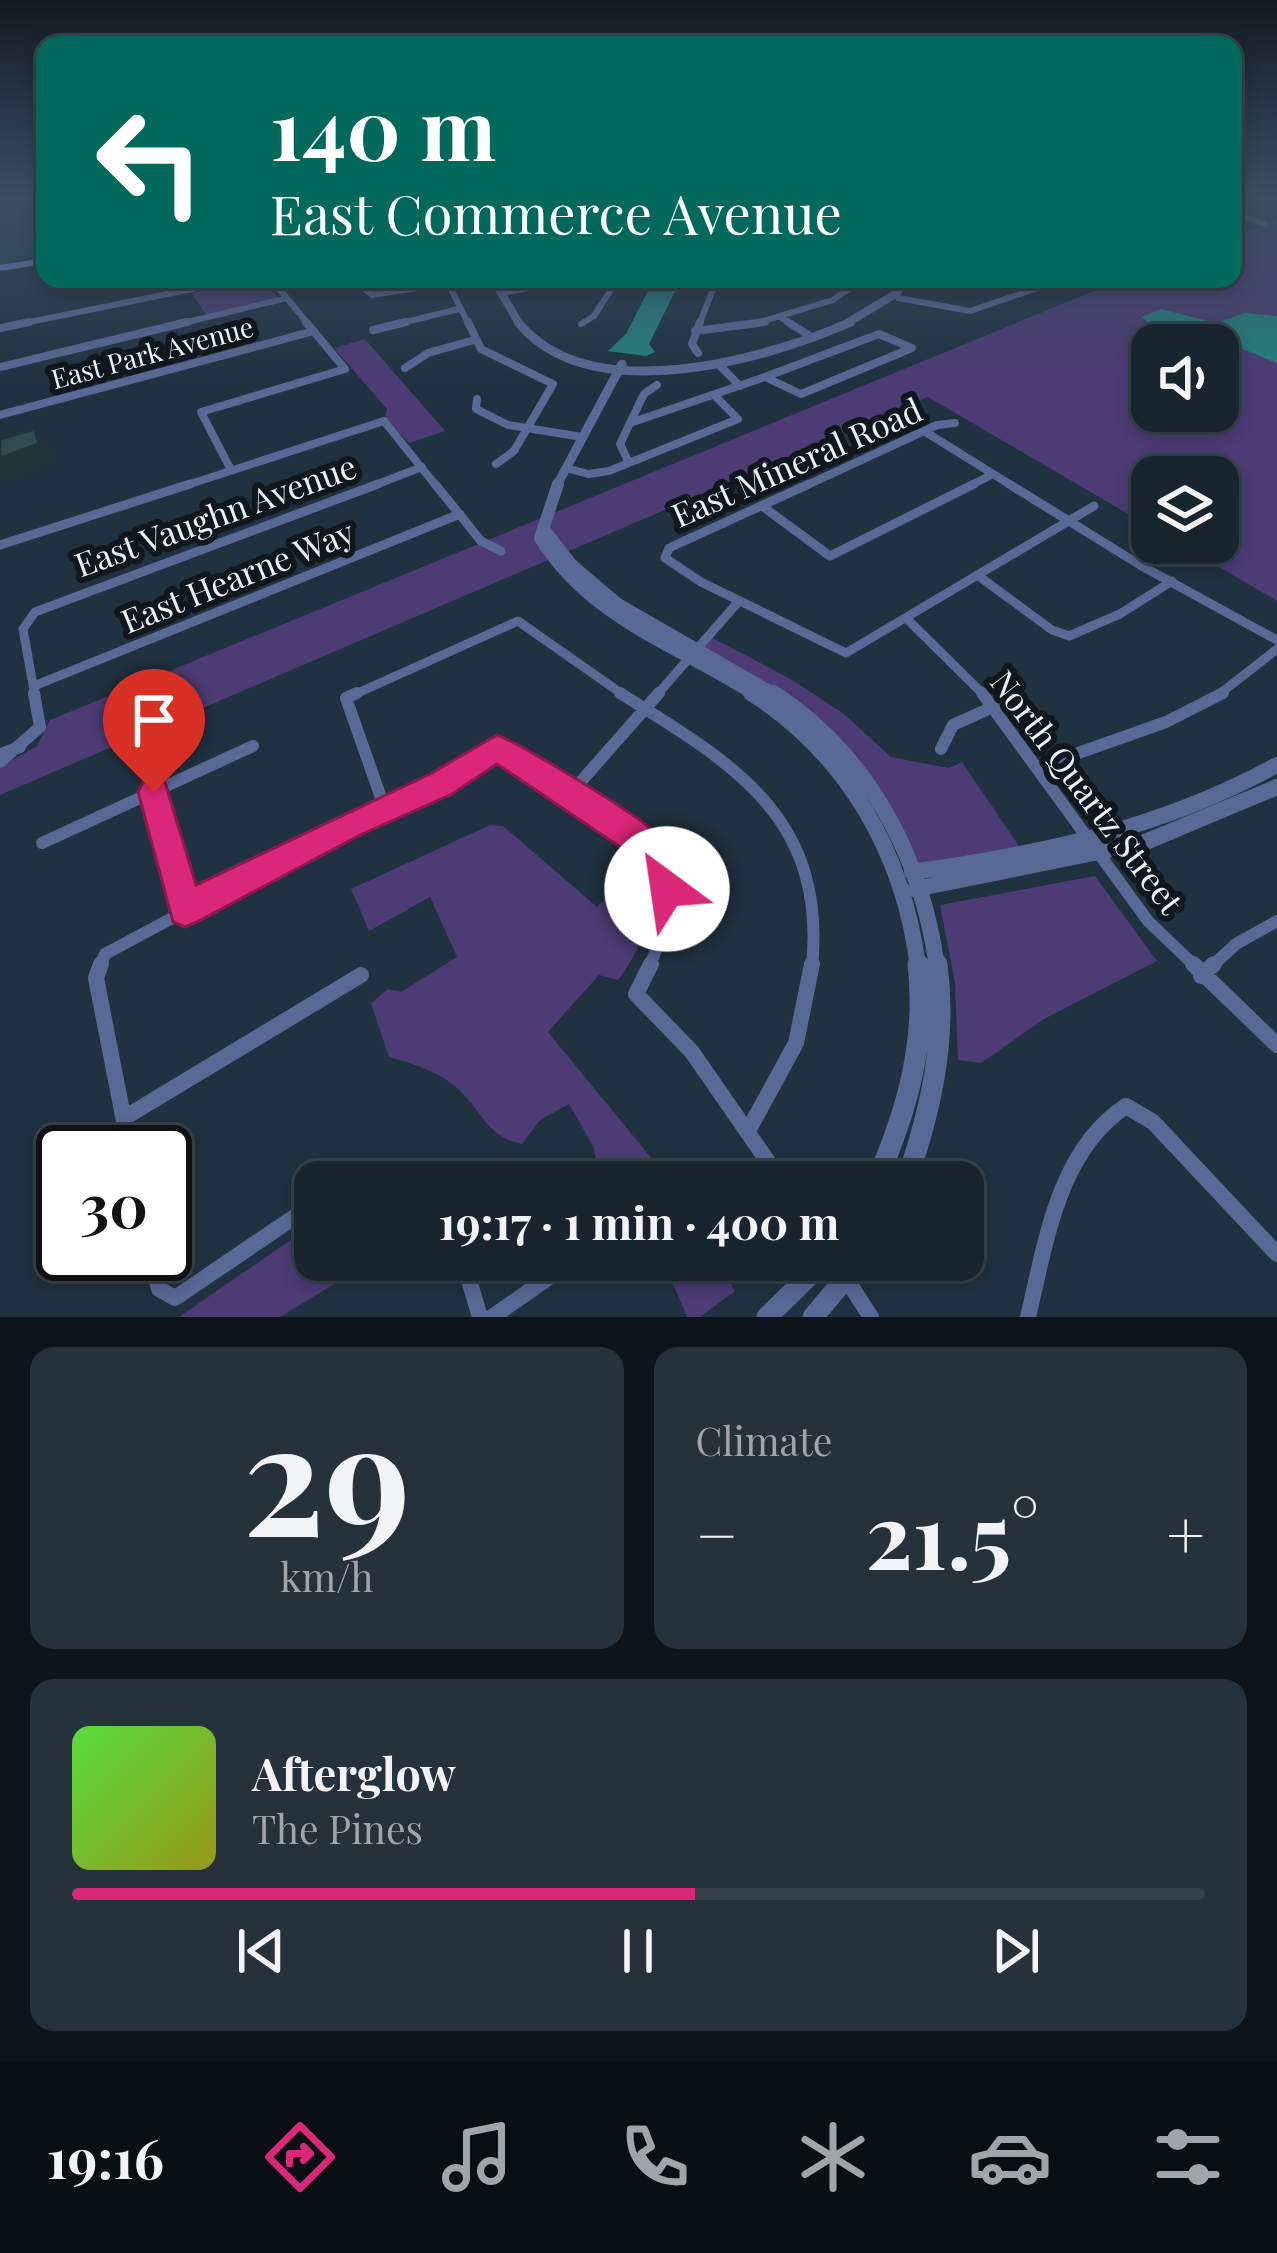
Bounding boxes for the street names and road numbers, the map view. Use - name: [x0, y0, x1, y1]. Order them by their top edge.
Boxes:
- street label: East Park Avenue: [47, 308, 257, 396]
- street label: East Mineral Road: [664, 386, 928, 536]
- street label: East Vaughn Avenue: [68, 443, 362, 585]
- street label: East Hearne Way: [114, 508, 360, 642]
- street label: North Quartz Street: [982, 660, 1195, 923]

